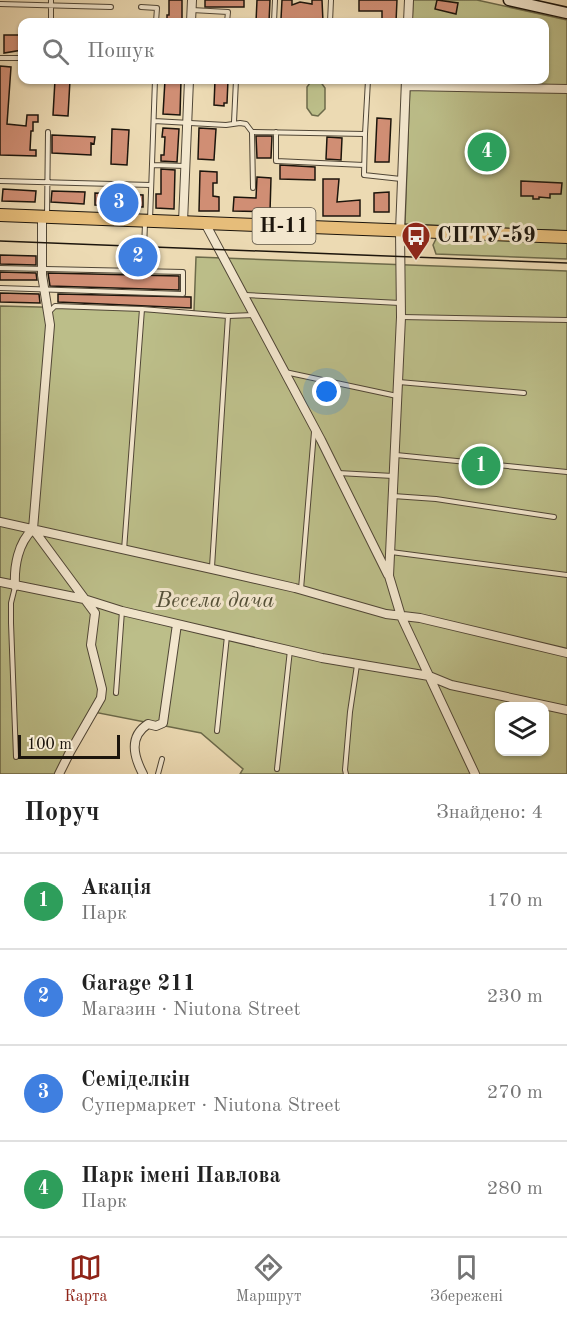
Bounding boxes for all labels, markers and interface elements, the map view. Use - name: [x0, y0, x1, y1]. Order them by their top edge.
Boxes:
- search box: [18, 18, 549, 84]
- icon: search: [39, 35, 72, 68]
- text: Пошук: [87, 40, 155, 62]
- pin: 4: [468, 130, 506, 174]
- pin: 3: [100, 180, 138, 226]
- road number: Н-11: [252, 208, 316, 244]
- bus stop icon: СПТУ-59: [400, 220, 432, 262]
- place label: СПТУ-59: [437, 225, 536, 247]
- pin: 2: [118, 234, 158, 280]
- your location: [312, 377, 341, 406]
- pin: 1: [462, 444, 500, 488]
- park label: Весела дача: [155, 590, 274, 612]
- map controls: [495, 702, 549, 756]
- button: layers: [495, 702, 549, 756]
- scale bar: [18, 732, 120, 760]
- text: 100 m: [27, 737, 72, 753]
- text: Поруч: [24, 800, 100, 826]
- text: Знайдено: 4: [436, 803, 543, 823]
- text: Акація: [81, 877, 152, 899]
- text: 1: [38, 891, 49, 911]
- text: 170 m: [487, 891, 543, 911]
- text: Парк: [81, 904, 127, 924]
- text: Garage 211: [81, 973, 196, 995]
- text: 2: [38, 987, 49, 1007]
- text: 230 m: [487, 987, 543, 1007]
- text: Магазин · Niutona Street: [81, 1000, 300, 1020]
- text: Семіделкін: [81, 1069, 190, 1091]
- text: 3: [38, 1083, 49, 1103]
- text: 270 m: [487, 1083, 543, 1103]
- text: Супермаркет · Niutona Street: [81, 1096, 340, 1116]
- text: Парк імені Павлова: [81, 1165, 281, 1187]
- text: 4: [38, 1179, 49, 1199]
- text: 280 m: [487, 1179, 543, 1199]
- text: Парк: [81, 1192, 127, 1212]
- tab: Карта: [64, 1251, 107, 1307]
- tab: Маршрут: [236, 1251, 302, 1307]
- tab: Збережені: [430, 1251, 503, 1307]

